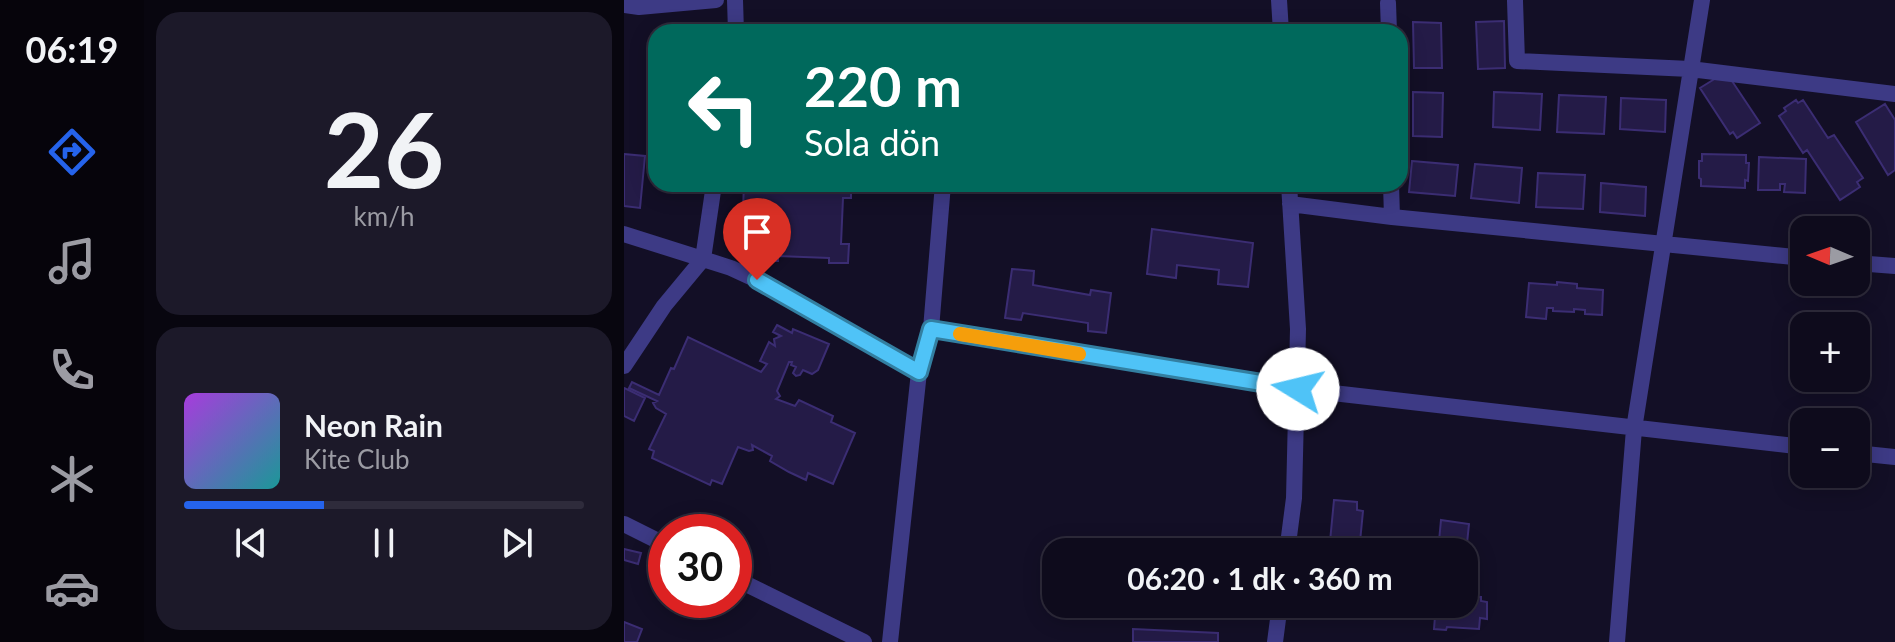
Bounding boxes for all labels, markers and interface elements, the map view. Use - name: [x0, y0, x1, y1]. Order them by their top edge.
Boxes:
- text: 06:19: [26, 27, 118, 71]
- text: 220 m: [804, 52, 962, 119]
- icon: left: [672, 56, 776, 160]
- text: 26: [324, 85, 444, 210]
- text: Sola dön: [804, 120, 940, 164]
- icon: directions: [44, 124, 100, 180]
- pin: [723, 198, 791, 280]
- text: km/h: [354, 200, 414, 232]
- icon: arrive: [735, 210, 779, 254]
- north arrow: [1790, 216, 1870, 296]
- map controls: [1790, 216, 1870, 488]
- icon: music: [44, 233, 100, 289]
- button: +: [1790, 312, 1870, 392]
- icon: phone: [44, 342, 100, 398]
- position arrow: [1256, 347, 1340, 431]
- text: Neon Rain: [304, 407, 443, 443]
- button: −: [1790, 408, 1870, 488]
- text: Kite Club: [304, 443, 410, 475]
- icon: climate: [44, 451, 100, 507]
- speed limit sign: 30: [648, 514, 752, 618]
- icon: previous: [229, 521, 273, 565]
- icon: pause: [362, 521, 406, 565]
- icon: next: [495, 521, 539, 565]
- icon: car: [44, 560, 100, 616]
- text: 06:20 · 1 dk · 360 m: [1127, 560, 1393, 596]

